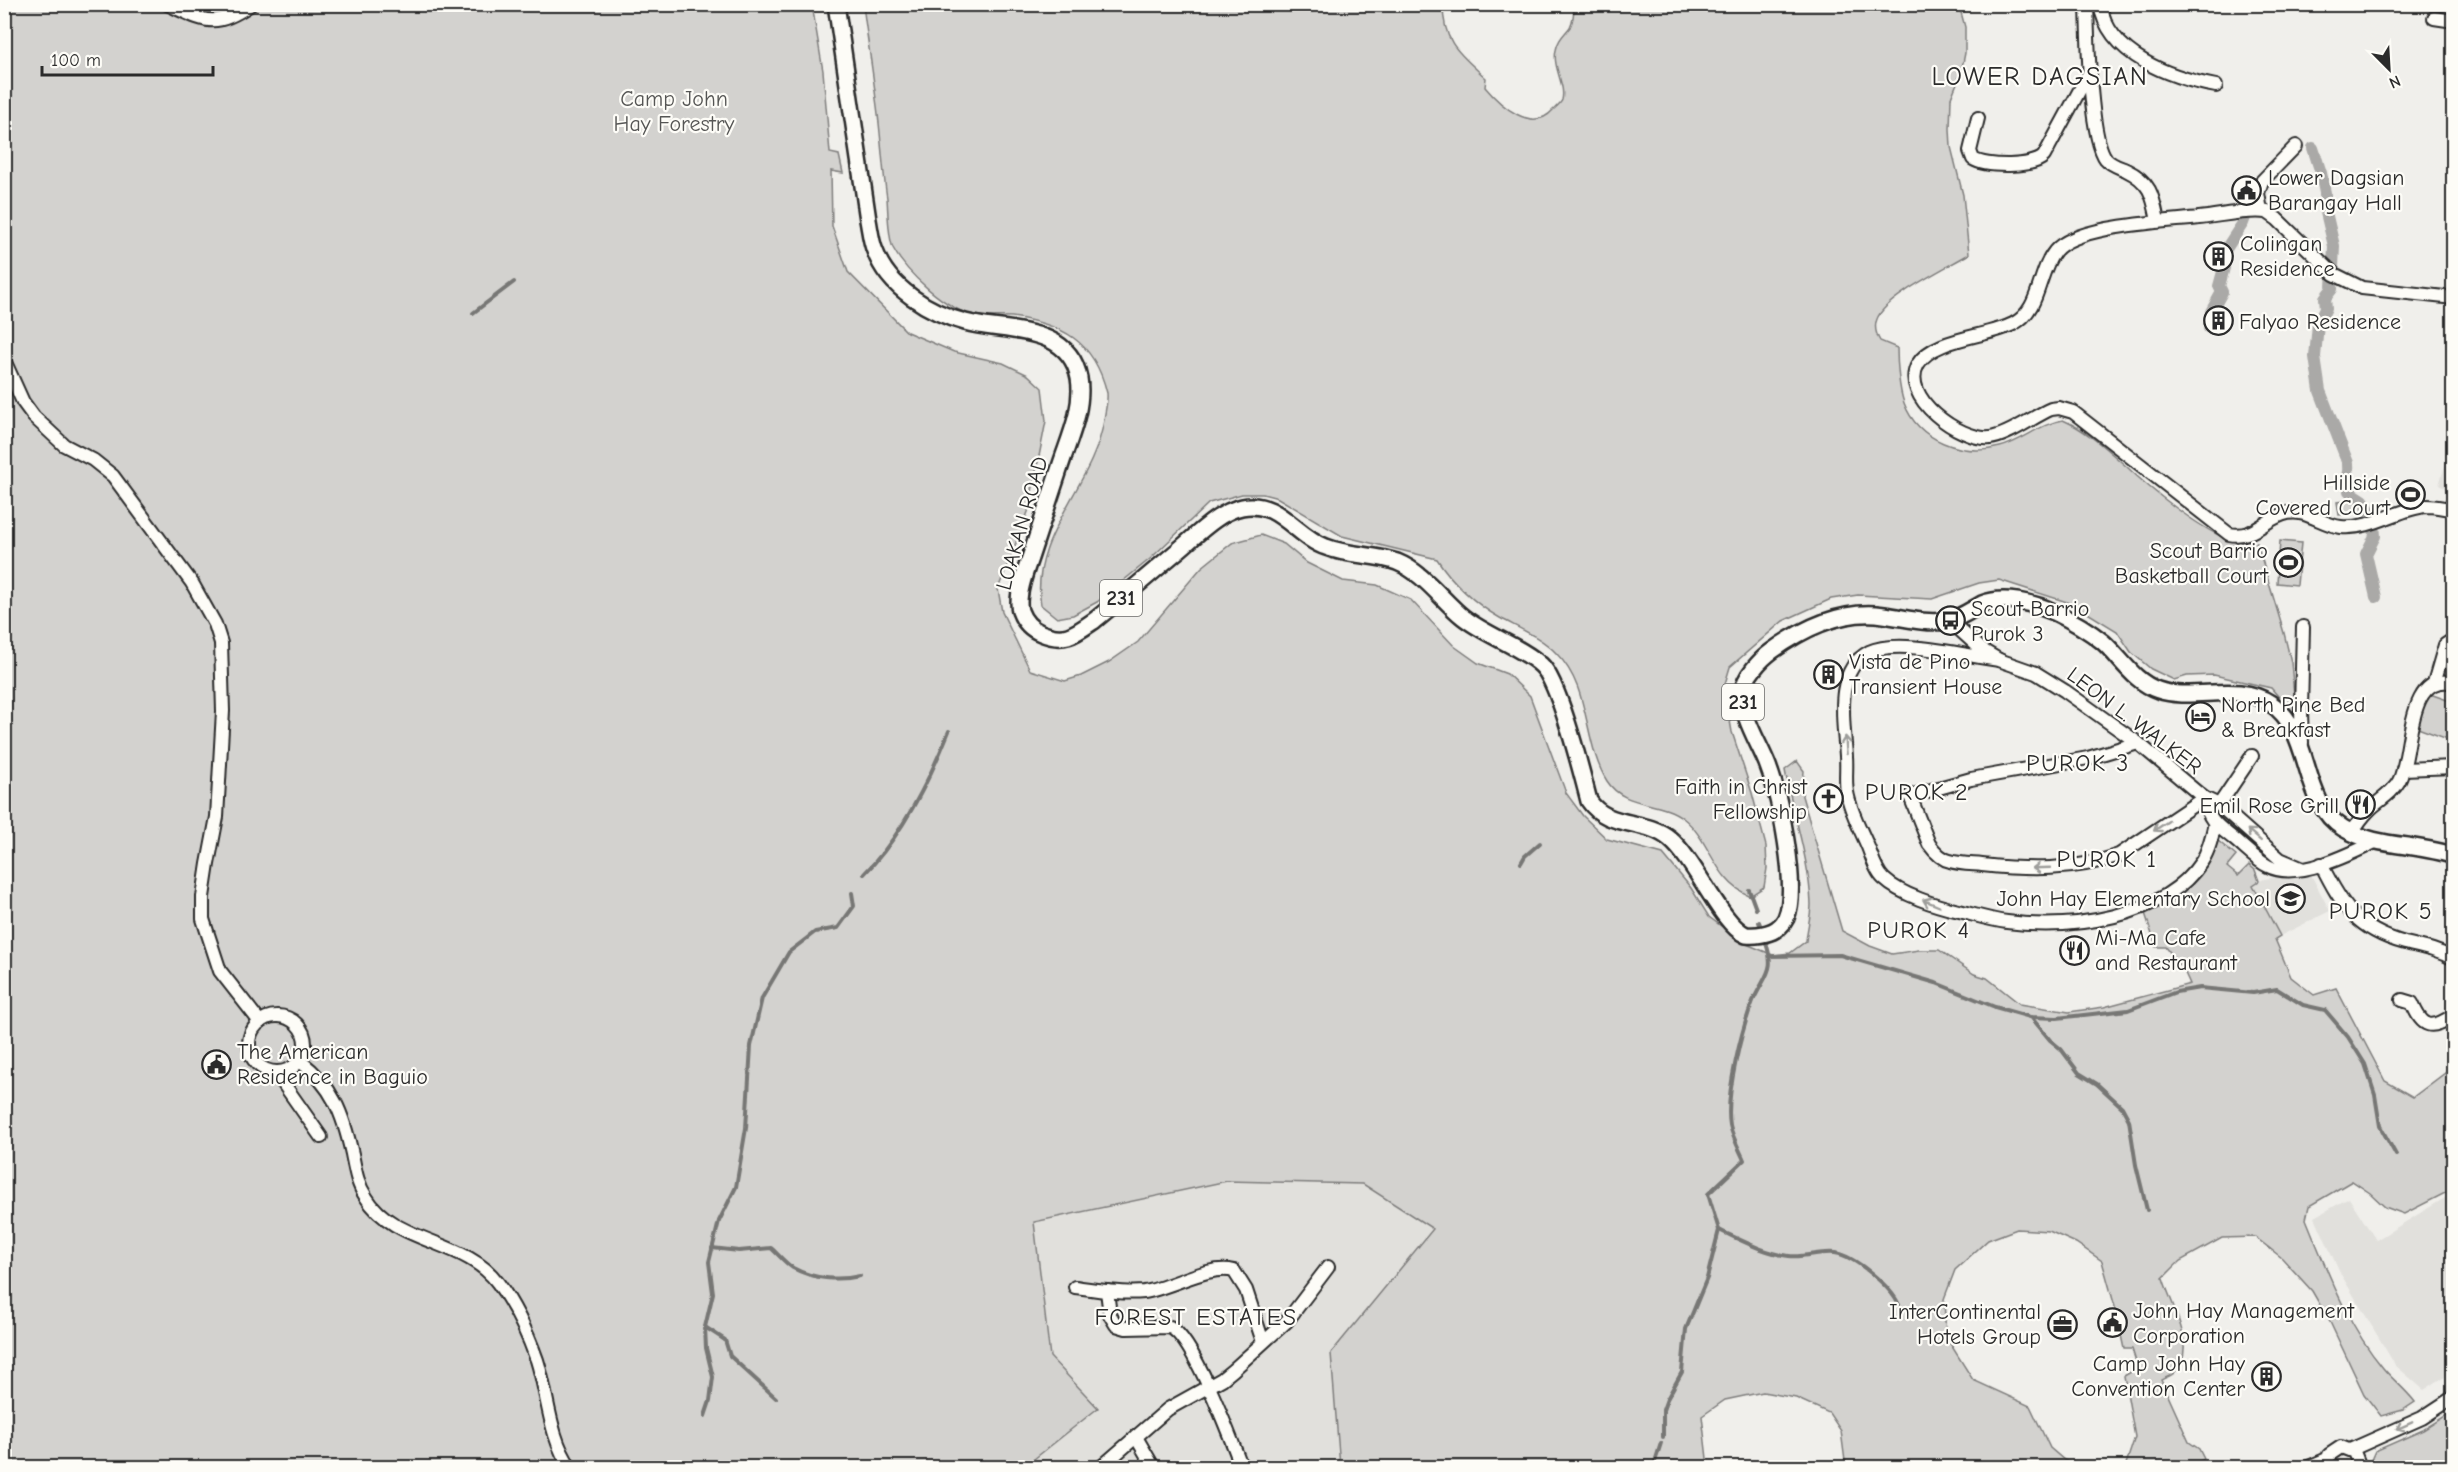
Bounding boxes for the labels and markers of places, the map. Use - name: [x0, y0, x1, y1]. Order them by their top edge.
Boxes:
- place label: Lower Dagsian Barangay Hall: [2268, 165, 2404, 216]
- public building icon: Lower Dagsian Barangay Hall: [2231, 174, 2263, 206]
- place label: Colingan Residence: [2240, 231, 2335, 282]
- building icon: Colingan Residence: [2203, 240, 2235, 272]
- building icon: Falyao Residence: [2202, 305, 2234, 337]
- place label: Falyao Residence: [2239, 309, 2401, 335]
- place label: Hillside Covered Court: [2256, 470, 2391, 521]
- sports icon: Hillside Covered Court: [2395, 479, 2427, 511]
- place label: Scout Barrio Basketball Court: [2115, 538, 2269, 589]
- sports icon: Scout Barrio Basketball Court: [2273, 547, 2305, 579]
- place label: Scout Barrio Purok 3: [1971, 596, 2089, 647]
- bus stop icon: Scout Barrio Purok 3: [1934, 605, 1966, 637]
- place label: Vista de Pino Transient House: [1849, 649, 2002, 700]
- building icon: Vista de Pino Transient House: [1812, 658, 1844, 690]
- place label: North Pine Bed & Breakfast: [2221, 692, 2365, 743]
- hotel icon: North Pine Bed & Breakfast: [2184, 701, 2216, 733]
- place label: Faith in Christ Fellowship: [1675, 774, 1808, 825]
- church icon: Faith in Christ Fellowship: [1812, 783, 1844, 815]
- restaurant icon: Emil Rose Grill: [2344, 789, 2376, 821]
- place label: Emil Rose Grill: [2199, 793, 2339, 819]
- school or university icon: John Hay Elementary School: [2275, 882, 2307, 914]
- place label: John Hay Elementary School: [1997, 886, 2270, 912]
- place label: Mi-Ma Cafe and Restaurant: [2095, 925, 2238, 976]
- restaurant icon: Mi-Ma Cafe and Restaurant: [2058, 934, 2090, 966]
- place label: The American Residence in Baguio: [237, 1039, 428, 1090]
- public building icon: The American Residence in Baguio: [200, 1048, 232, 1080]
- place label: John Hay Management Corporation: [2133, 1298, 2355, 1349]
- place label: InterContinental Hotels Group: [1889, 1299, 2041, 1350]
- public building icon: John Hay Management Corporation: [2096, 1307, 2128, 1339]
- office icon: InterContinental Hotels Group: [2046, 1308, 2078, 1340]
- place label: Camp John Hay Convention Center: [2071, 1351, 2245, 1402]
- building icon: Camp John Hay Convention Center: [2250, 1360, 2282, 1392]

